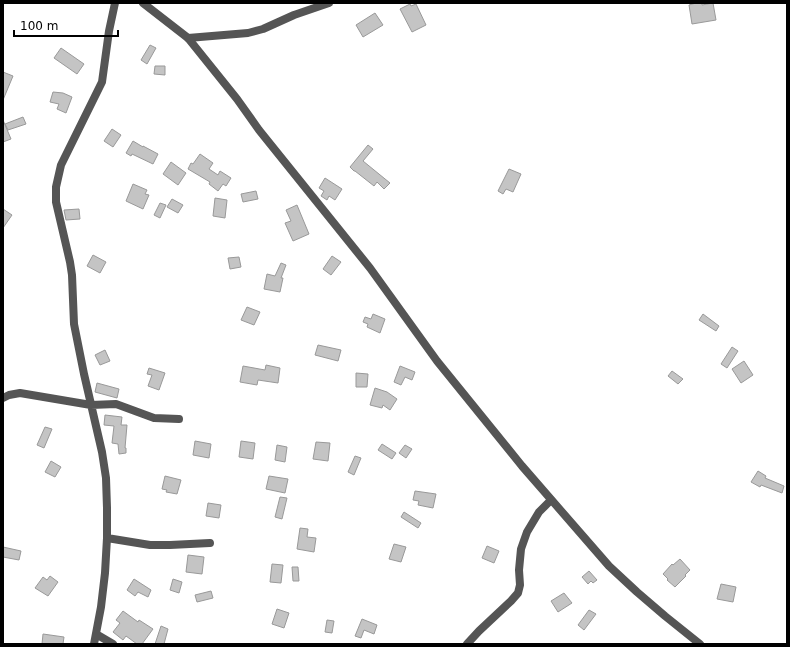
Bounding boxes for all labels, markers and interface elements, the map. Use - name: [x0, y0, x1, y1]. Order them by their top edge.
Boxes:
- scale bar: [14, 12, 118, 38]
- text: 100 m: [20, 19, 58, 33]

